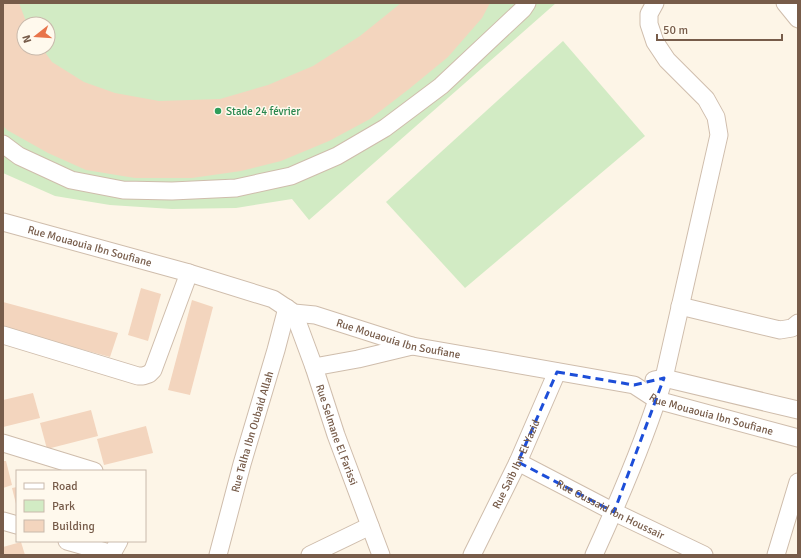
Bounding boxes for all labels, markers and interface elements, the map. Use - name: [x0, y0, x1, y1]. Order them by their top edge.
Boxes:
- north arrow: [16, 16, 56, 56]
- scale bar: [657, 16, 782, 42]
- text: 50 m: [663, 23, 688, 38]
- text: N: [20, 33, 34, 44]
- place label: Stade 24 février: [226, 105, 300, 118]
- marker: Stade 24 février: [213, 106, 223, 116]
- street label: Rue Mouaouia Ibn Soufiane: [26, 223, 153, 269]
- street label: Rue Mouaouia Ibn Soufiane: [335, 316, 461, 361]
- street label: Rue Talha Ibn Oubaid Allah: [228, 369, 276, 494]
- street label: Rue Selmane El Farissi: [313, 382, 361, 487]
- street label: Rue Mouaouia Ibn Soufiane: [647, 390, 775, 438]
- street label: Rue Saïb Ibn El Yazid: [489, 417, 542, 511]
- legend: [16, 470, 146, 542]
- street label: Rue Oussaid Ibn Houssair: [554, 477, 667, 542]
- text: Road: [52, 479, 78, 494]
- text: Park: [52, 499, 75, 514]
- text: Building: [52, 519, 95, 534]

